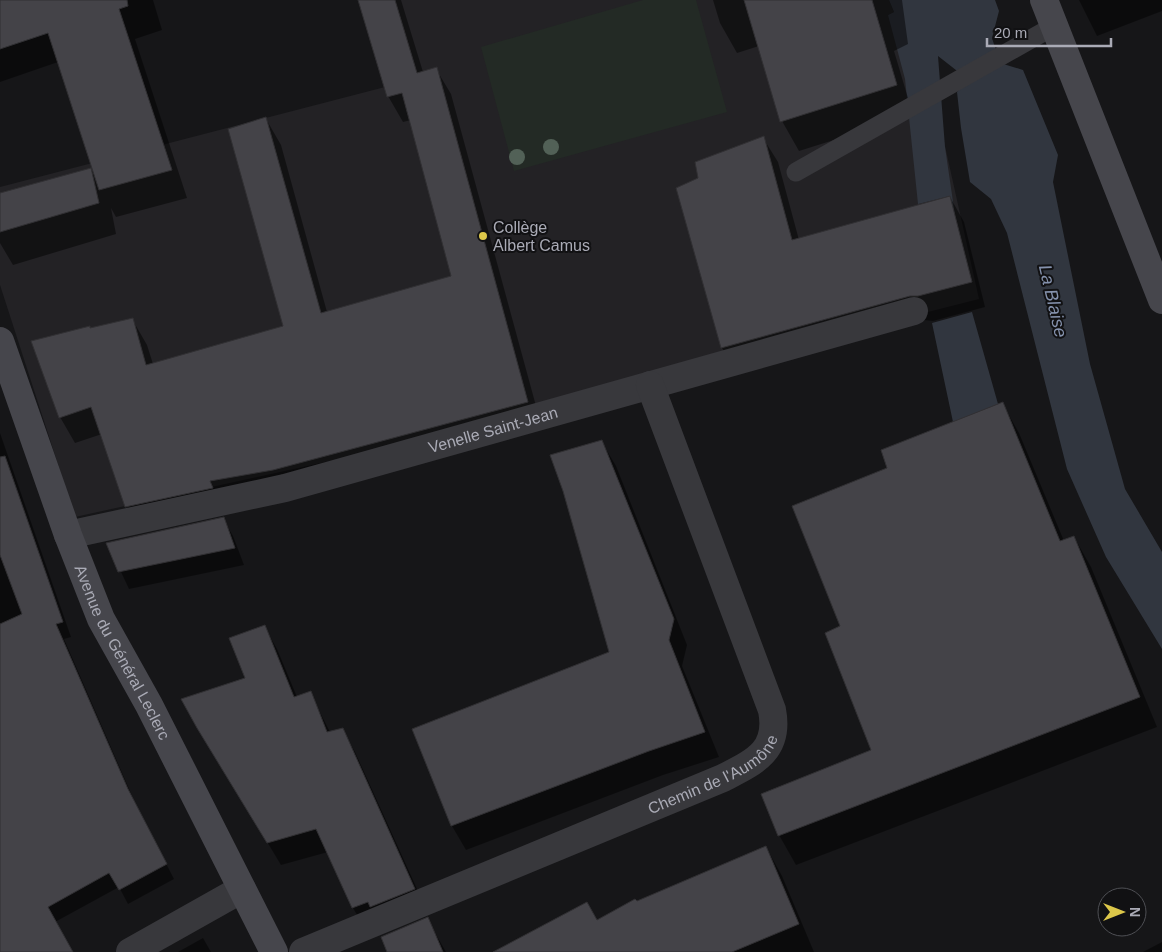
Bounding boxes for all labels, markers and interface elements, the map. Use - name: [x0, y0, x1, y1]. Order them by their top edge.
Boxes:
- scale bar: [987, 15, 1111, 47]
- text: 20 m: [994, 24, 1027, 41]
- place label: Collège Albert Camus: [493, 219, 590, 254]
- marker: Collège Albert Camus: [477, 230, 489, 242]
- water label: La Blaise: [1035, 263, 1071, 339]
- street label: Venelle Saint-Jean: [426, 403, 559, 456]
- street label: Avenue du Général Leclerc: [72, 562, 174, 742]
- street label: Chemin de l'Aumône: [645, 732, 780, 817]
- north arrow: [1097, 887, 1147, 937]
- text: N: [1127, 907, 1143, 917]

